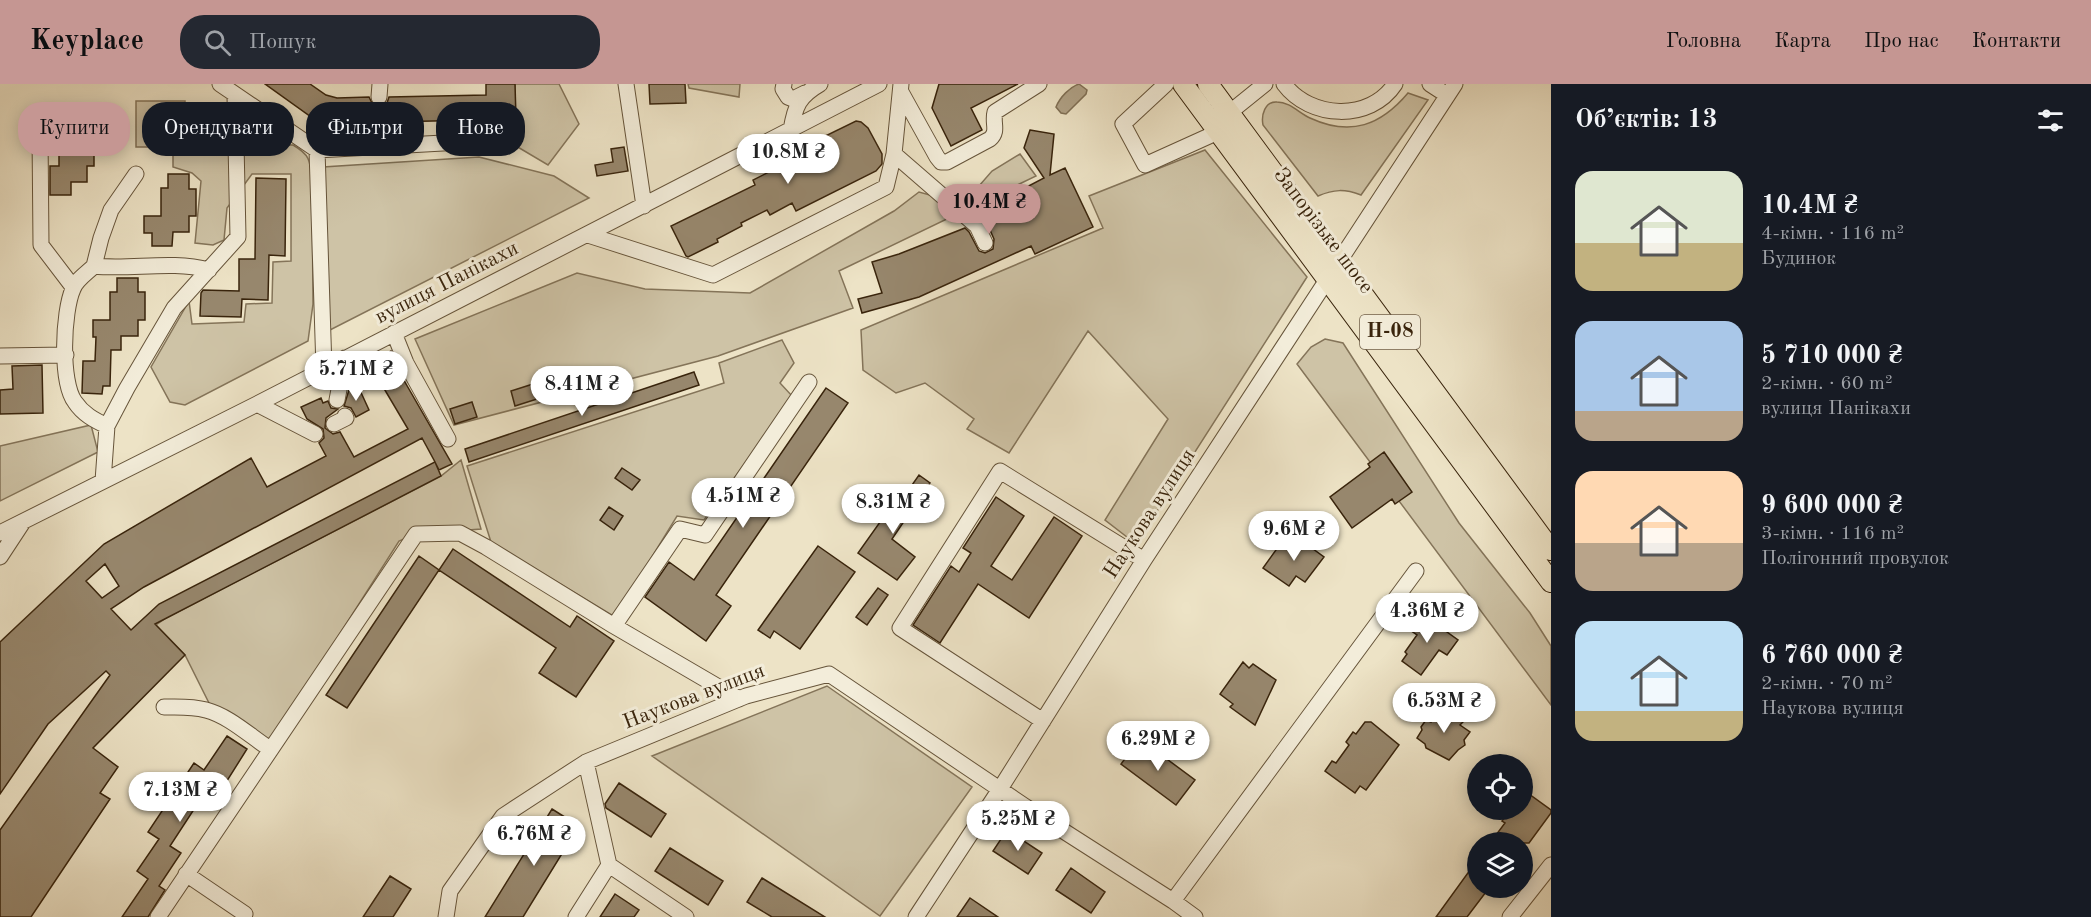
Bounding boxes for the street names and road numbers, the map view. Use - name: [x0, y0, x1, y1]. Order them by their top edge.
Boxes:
- street label: Запорізьке шосе: [1269, 164, 1377, 298]
- street label: вулиця Панікахи: [372, 238, 522, 328]
- road number: Н-08: [1360, 315, 1420, 349]
- street label: Наукова вулиця: [1100, 445, 1200, 582]
- street label: Наукова вулиця: [620, 660, 768, 734]

